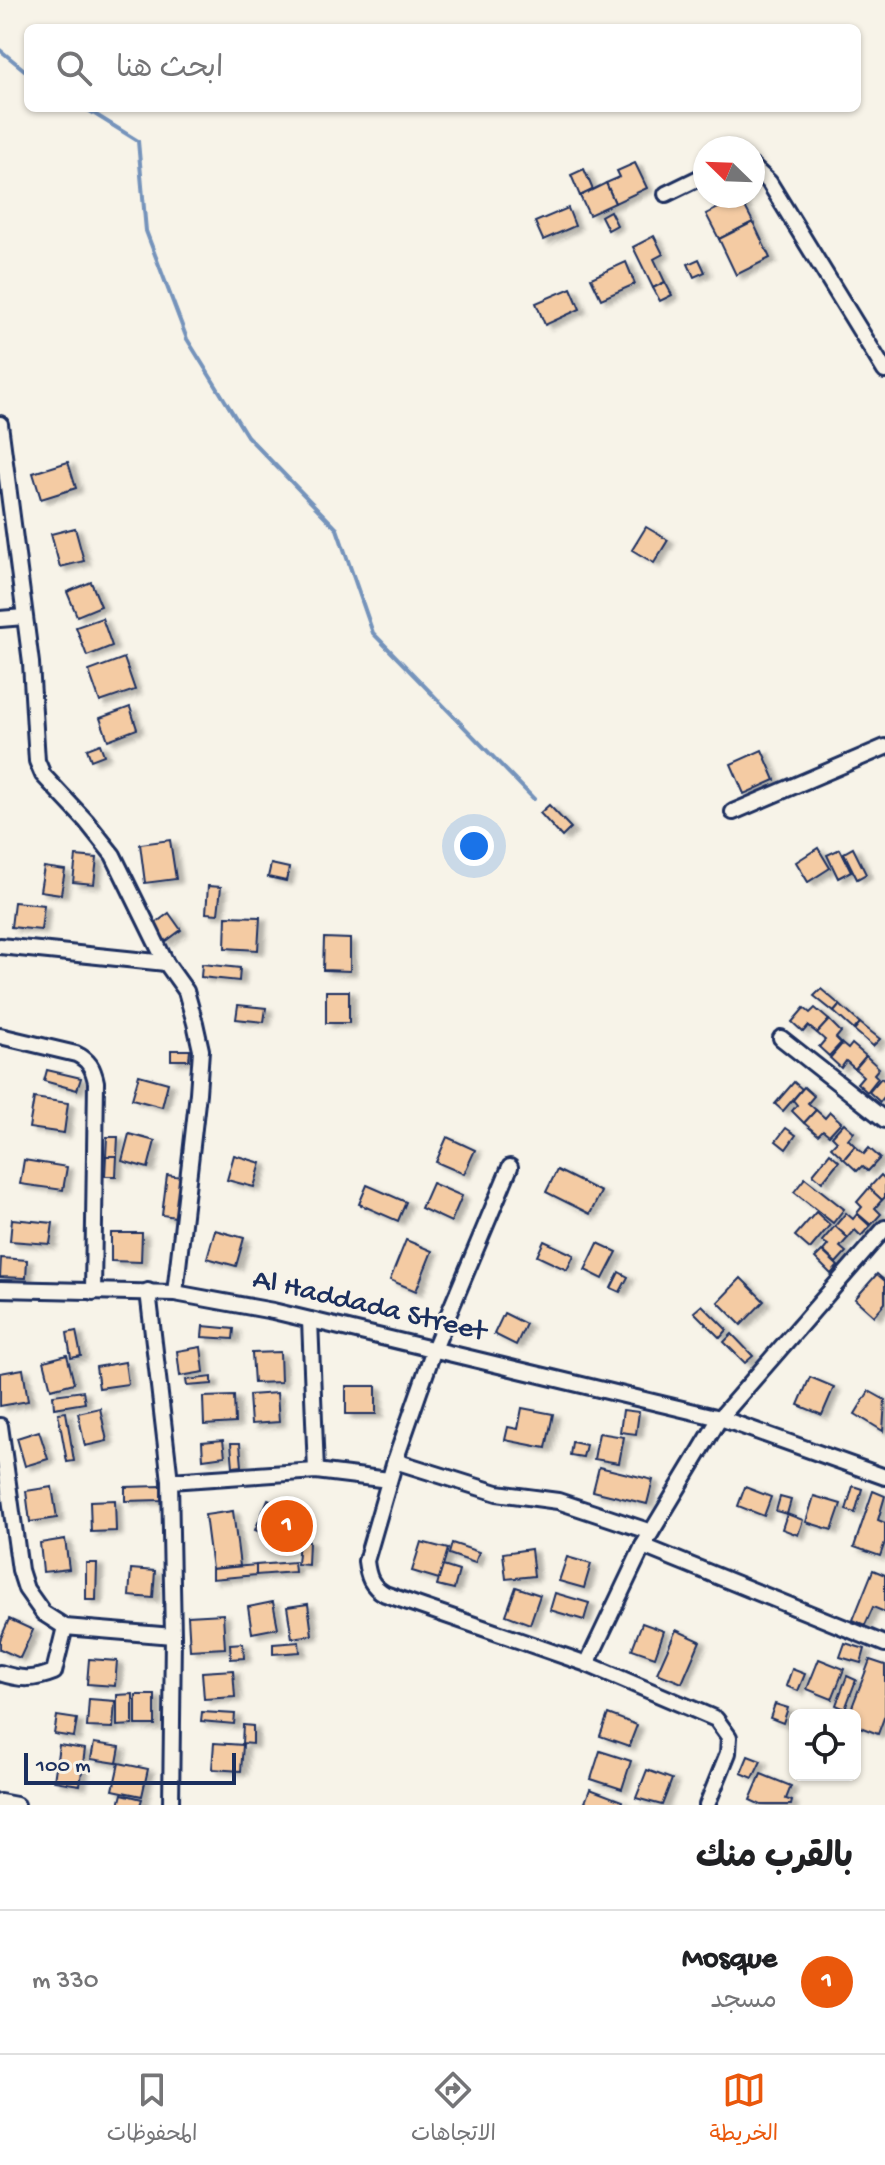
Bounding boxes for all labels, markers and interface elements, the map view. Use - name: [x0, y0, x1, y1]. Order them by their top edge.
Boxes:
- search box: [24, 24, 861, 112]
- icon: search: [52, 46, 96, 90]
- text: ابحث هنا: [116, 53, 223, 88]
- north arrow: [693, 136, 765, 208]
- your location: [454, 826, 494, 866]
- street label: Al Haddada Street: [249, 1263, 492, 1351]
- pin: 1: [261, 1496, 313, 1556]
- map controls: [789, 1709, 861, 1781]
- button: locate: [789, 1709, 861, 1781]
- scale bar: [24, 1749, 236, 1785]
- text: 100 m: [36, 1754, 91, 1780]
- text: بالقرب منك: [696, 1840, 853, 1880]
- text: Mosque: [682, 1943, 777, 1978]
- text: 330 m: [32, 1967, 98, 1998]
- text: 1: [822, 1967, 832, 1998]
- text: مسجد: [710, 1987, 777, 2018]
- tab: المحفوظات: [107, 2068, 197, 2152]
- tab: الاتجاهات: [411, 2068, 496, 2152]
- tab: الخريطة: [710, 2068, 778, 2152]

